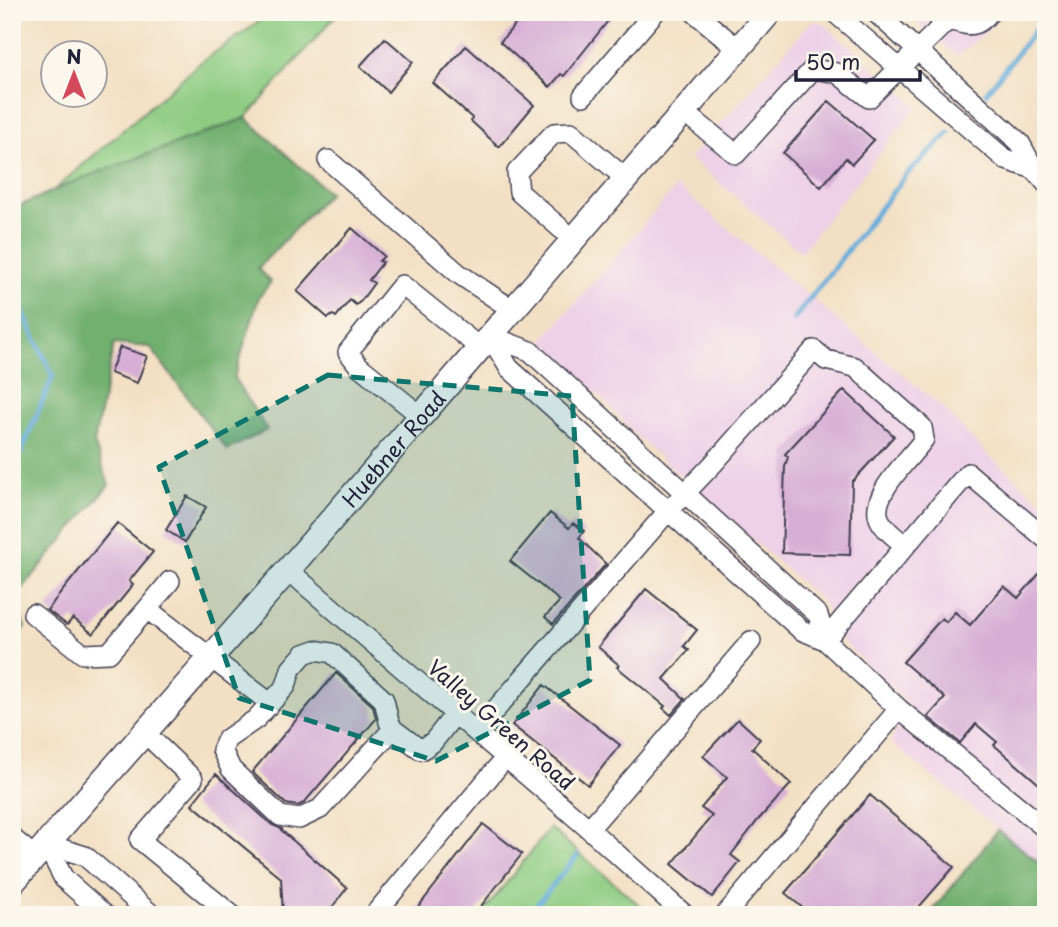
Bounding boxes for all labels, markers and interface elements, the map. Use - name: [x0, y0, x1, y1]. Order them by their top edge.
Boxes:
- north arrow: [38, 38, 108, 108]
- scale bar: [796, 38, 920, 82]
- text: N: [66, 42, 82, 70]
- text: 50 m: [806, 45, 860, 77]
- street label: Huebner Road: [334, 383, 453, 514]
- street label: Valley Green Road: [421, 651, 583, 797]

